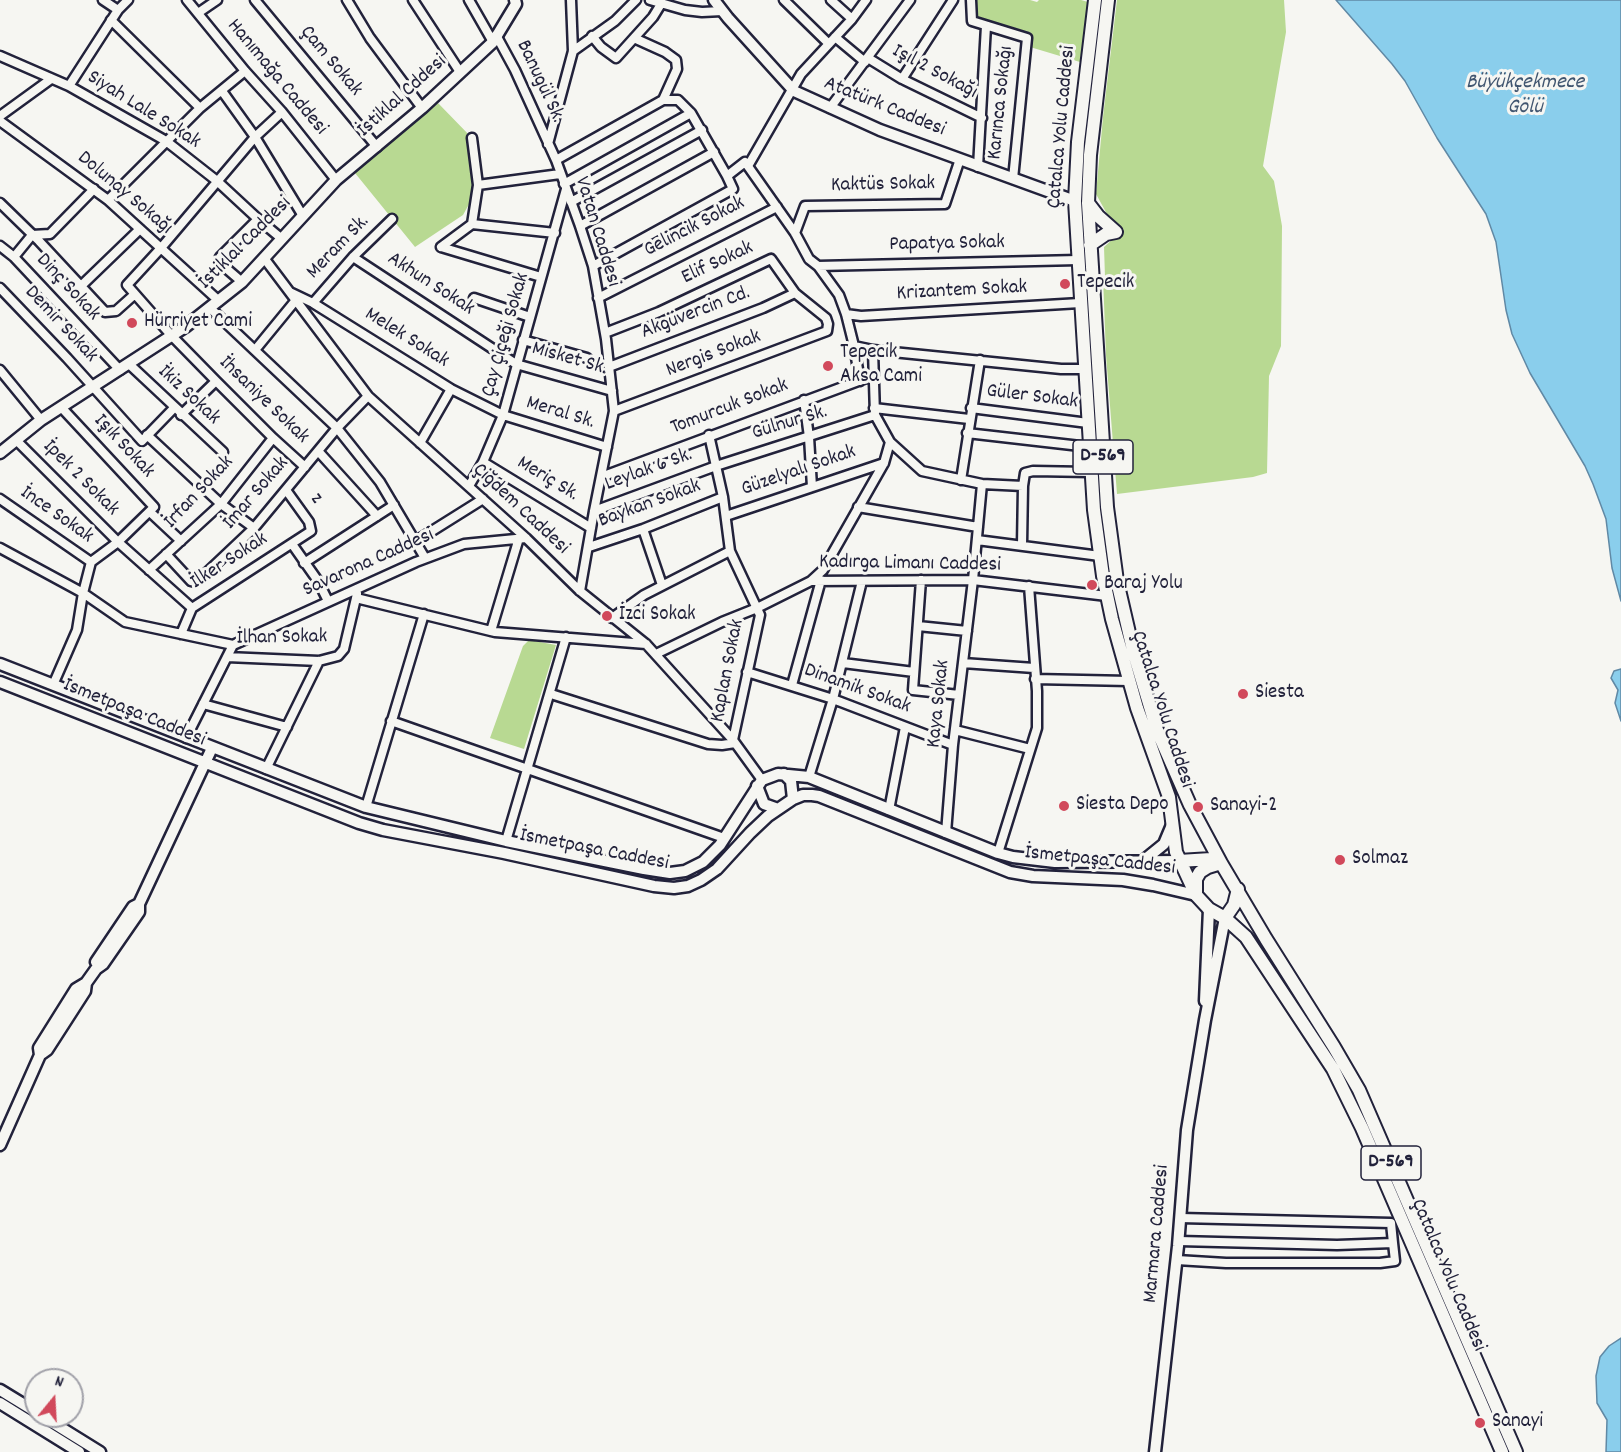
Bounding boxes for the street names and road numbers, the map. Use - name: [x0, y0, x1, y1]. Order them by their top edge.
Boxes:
- street label: Hanımağa Caddesi: [220, 15, 332, 141]
- street label: Çam Sokak: [293, 22, 367, 102]
- street label: Banugül Sk.: [509, 37, 569, 127]
- street label: Işıl 2 Sokağı: [887, 40, 981, 106]
- street label: Karınca Sokağı: [984, 45, 1020, 161]
- street label: Çatalca Yolu Caddesi: [1043, 45, 1083, 209]
- street label: İstiklal Cddesi: [353, 50, 453, 144]
- street label: Siyah Lale Sokak: [82, 66, 204, 156]
- street label: Atatürk Caddesi: [820, 72, 948, 144]
- street label: Dolunay Sokağı: [71, 147, 177, 241]
- street label: Kaktüs Sokak: [831, 172, 935, 200]
- street label: Vatan Caddesi: [567, 174, 625, 290]
- street label: İstiklal Caddesi: [194, 192, 298, 296]
- street label: Gelincik Sokak: [640, 192, 750, 264]
- street label: Meram Sk.: [302, 211, 376, 285]
- street label: Papatya Sokak: [889, 231, 1005, 259]
- street label: Elif Sokak: [678, 236, 758, 292]
- street label: Akhun Sokak: [382, 247, 478, 323]
- street label: Dinç Sokak: [29, 249, 105, 327]
- street label: Çay Çiçeği Sokak: [477, 270, 537, 400]
- street label: Krizantem Sokak: [896, 276, 1028, 308]
- street label: Demir Sokak: [18, 281, 102, 369]
- street label: Akgüvercin Cd.: [638, 282, 754, 346]
- street label: Melek Sokak: [359, 303, 453, 375]
- street label: Nergis Sokak: [663, 325, 765, 385]
- street label: Misket Sk.: [529, 337, 609, 383]
- street label: İhsaniye Sokak: [213, 352, 313, 450]
- street label: İkiz Sokak: [151, 361, 225, 431]
- street label: Tomurcuk Sokak: [668, 374, 792, 442]
- street label: Güler Sokak: [985, 380, 1079, 416]
- street label: Meral Sk.: [523, 392, 597, 436]
- street label: Gülnur Sk.: [749, 401, 831, 447]
- street label: Işık Sokak: [87, 410, 159, 484]
- street label: İpek 2 Sokak: [36, 435, 124, 523]
- road number: D-569: [1073, 440, 1133, 474]
- street label: Güzelyalı Sokak: [738, 441, 860, 503]
- street label: Leylak 6 Sk.: [602, 444, 696, 498]
- street label: İrfan Sokak: [160, 451, 240, 535]
- street label: İmar Sokak: [218, 452, 296, 536]
- street label: Meriç Sk.: [511, 452, 583, 508]
- street label: Çiğdem Caddesi: [466, 459, 574, 561]
- street label: Baykan Sokak: [595, 475, 705, 535]
- street label: İnce Sokak: [14, 482, 98, 550]
- street label: z: [302, 489, 328, 509]
- street label: Savarona Caddesi: [299, 524, 439, 604]
- street label: İlker Sokak: [187, 528, 273, 596]
- street label: Kadırga Limanı Caddesi: [819, 551, 1001, 579]
- street label: Kaplan Sokak: [707, 617, 751, 725]
- street label: İlhan Sokak: [237, 626, 327, 652]
- street label: Çatalca Yolu Caddesi: [1124, 629, 1198, 791]
- street label: Dinamik Sokak: [800, 659, 914, 721]
- street label: Kaya Sokak: [923, 659, 957, 749]
- street label: İsmetpaşa Caddesi: [59, 674, 209, 754]
- street label: İsmetpaşa Caddesi: [517, 824, 671, 878]
- street label: İsmetpaşa Caddesi: [1023, 842, 1177, 882]
- road number: D-569: [1361, 1146, 1421, 1180]
- street label: Marmara Caddesi: [1139, 1164, 1177, 1304]
- street label: Çatalca Yolu Caddesi: [1404, 1196, 1490, 1356]

